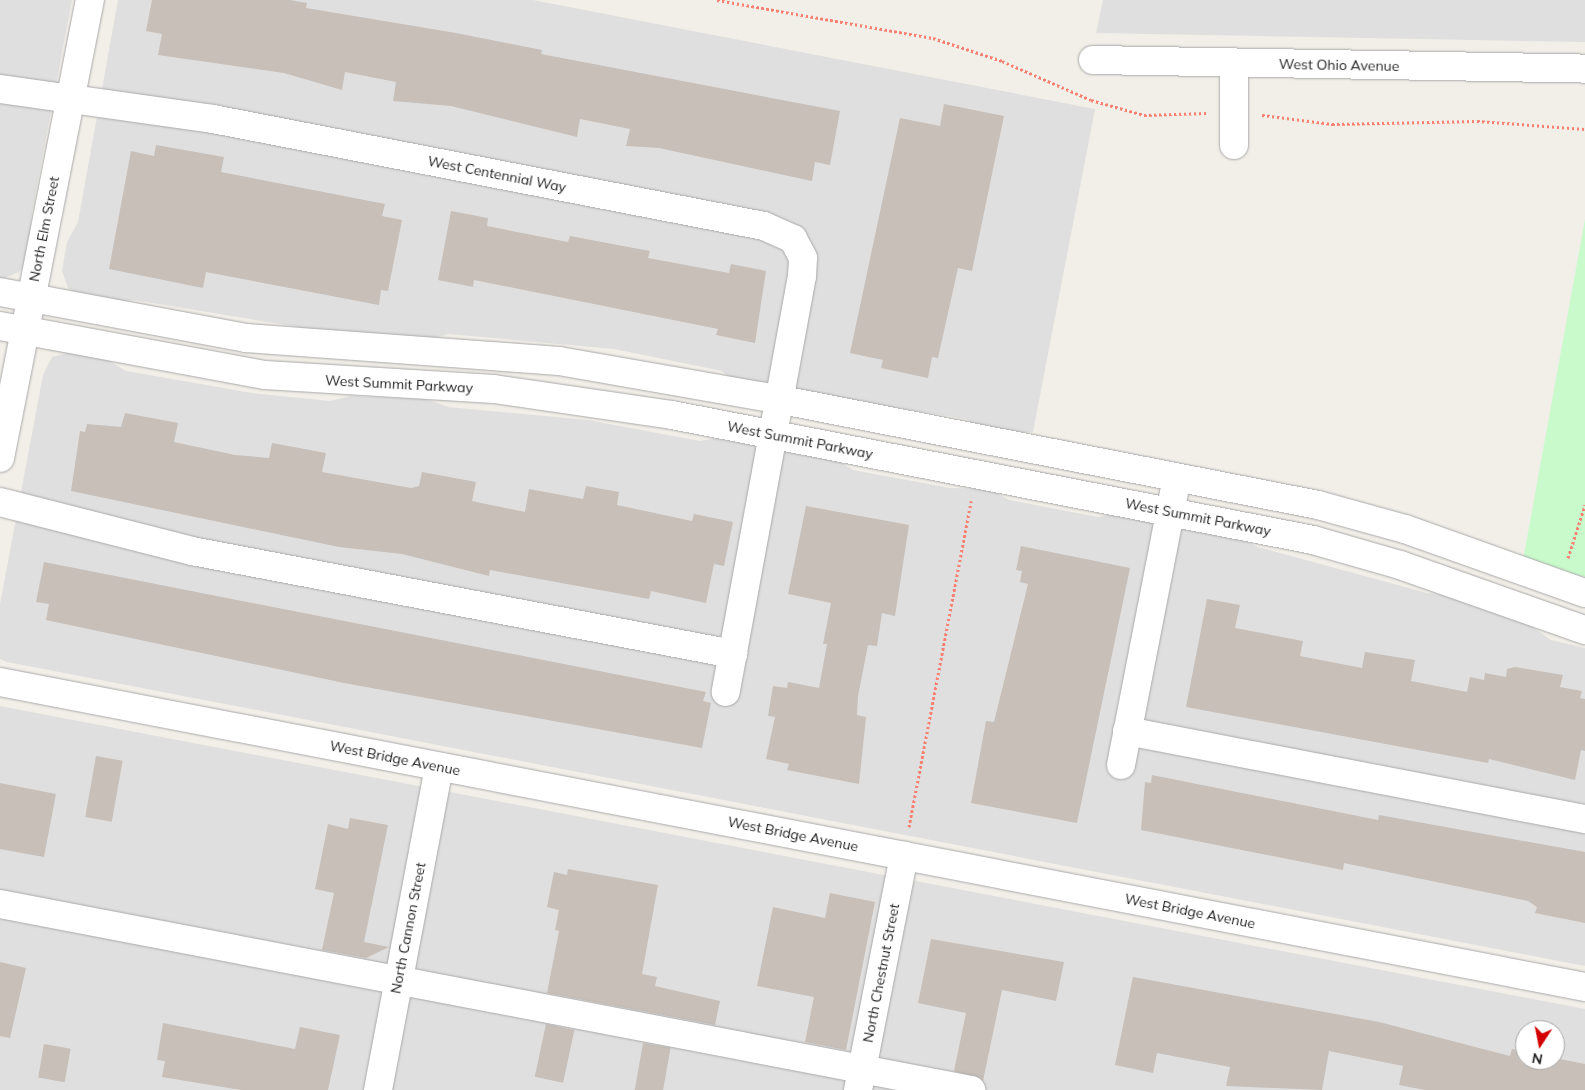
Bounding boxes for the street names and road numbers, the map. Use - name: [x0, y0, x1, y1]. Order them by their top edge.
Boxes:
- street label: West Ohio Avenue: [1279, 56, 1399, 74]
- street label: West Centennial Way: [426, 152, 568, 196]
- street label: North Elm Street: [26, 175, 62, 283]
- street label: West Summit Parkway: [325, 372, 473, 396]
- street label: West Summit Parkway: [726, 418, 874, 462]
- street label: West Summit Parkway: [1124, 495, 1272, 539]
- street label: West Bridge Avenue: [328, 737, 462, 779]
- street label: West Bridge Avenue: [726, 813, 860, 855]
- street label: North Cannon Street: [387, 861, 429, 995]
- street label: West Bridge Avenue: [1123, 890, 1257, 932]
- street label: North Chestnut Street: [859, 902, 903, 1044]

